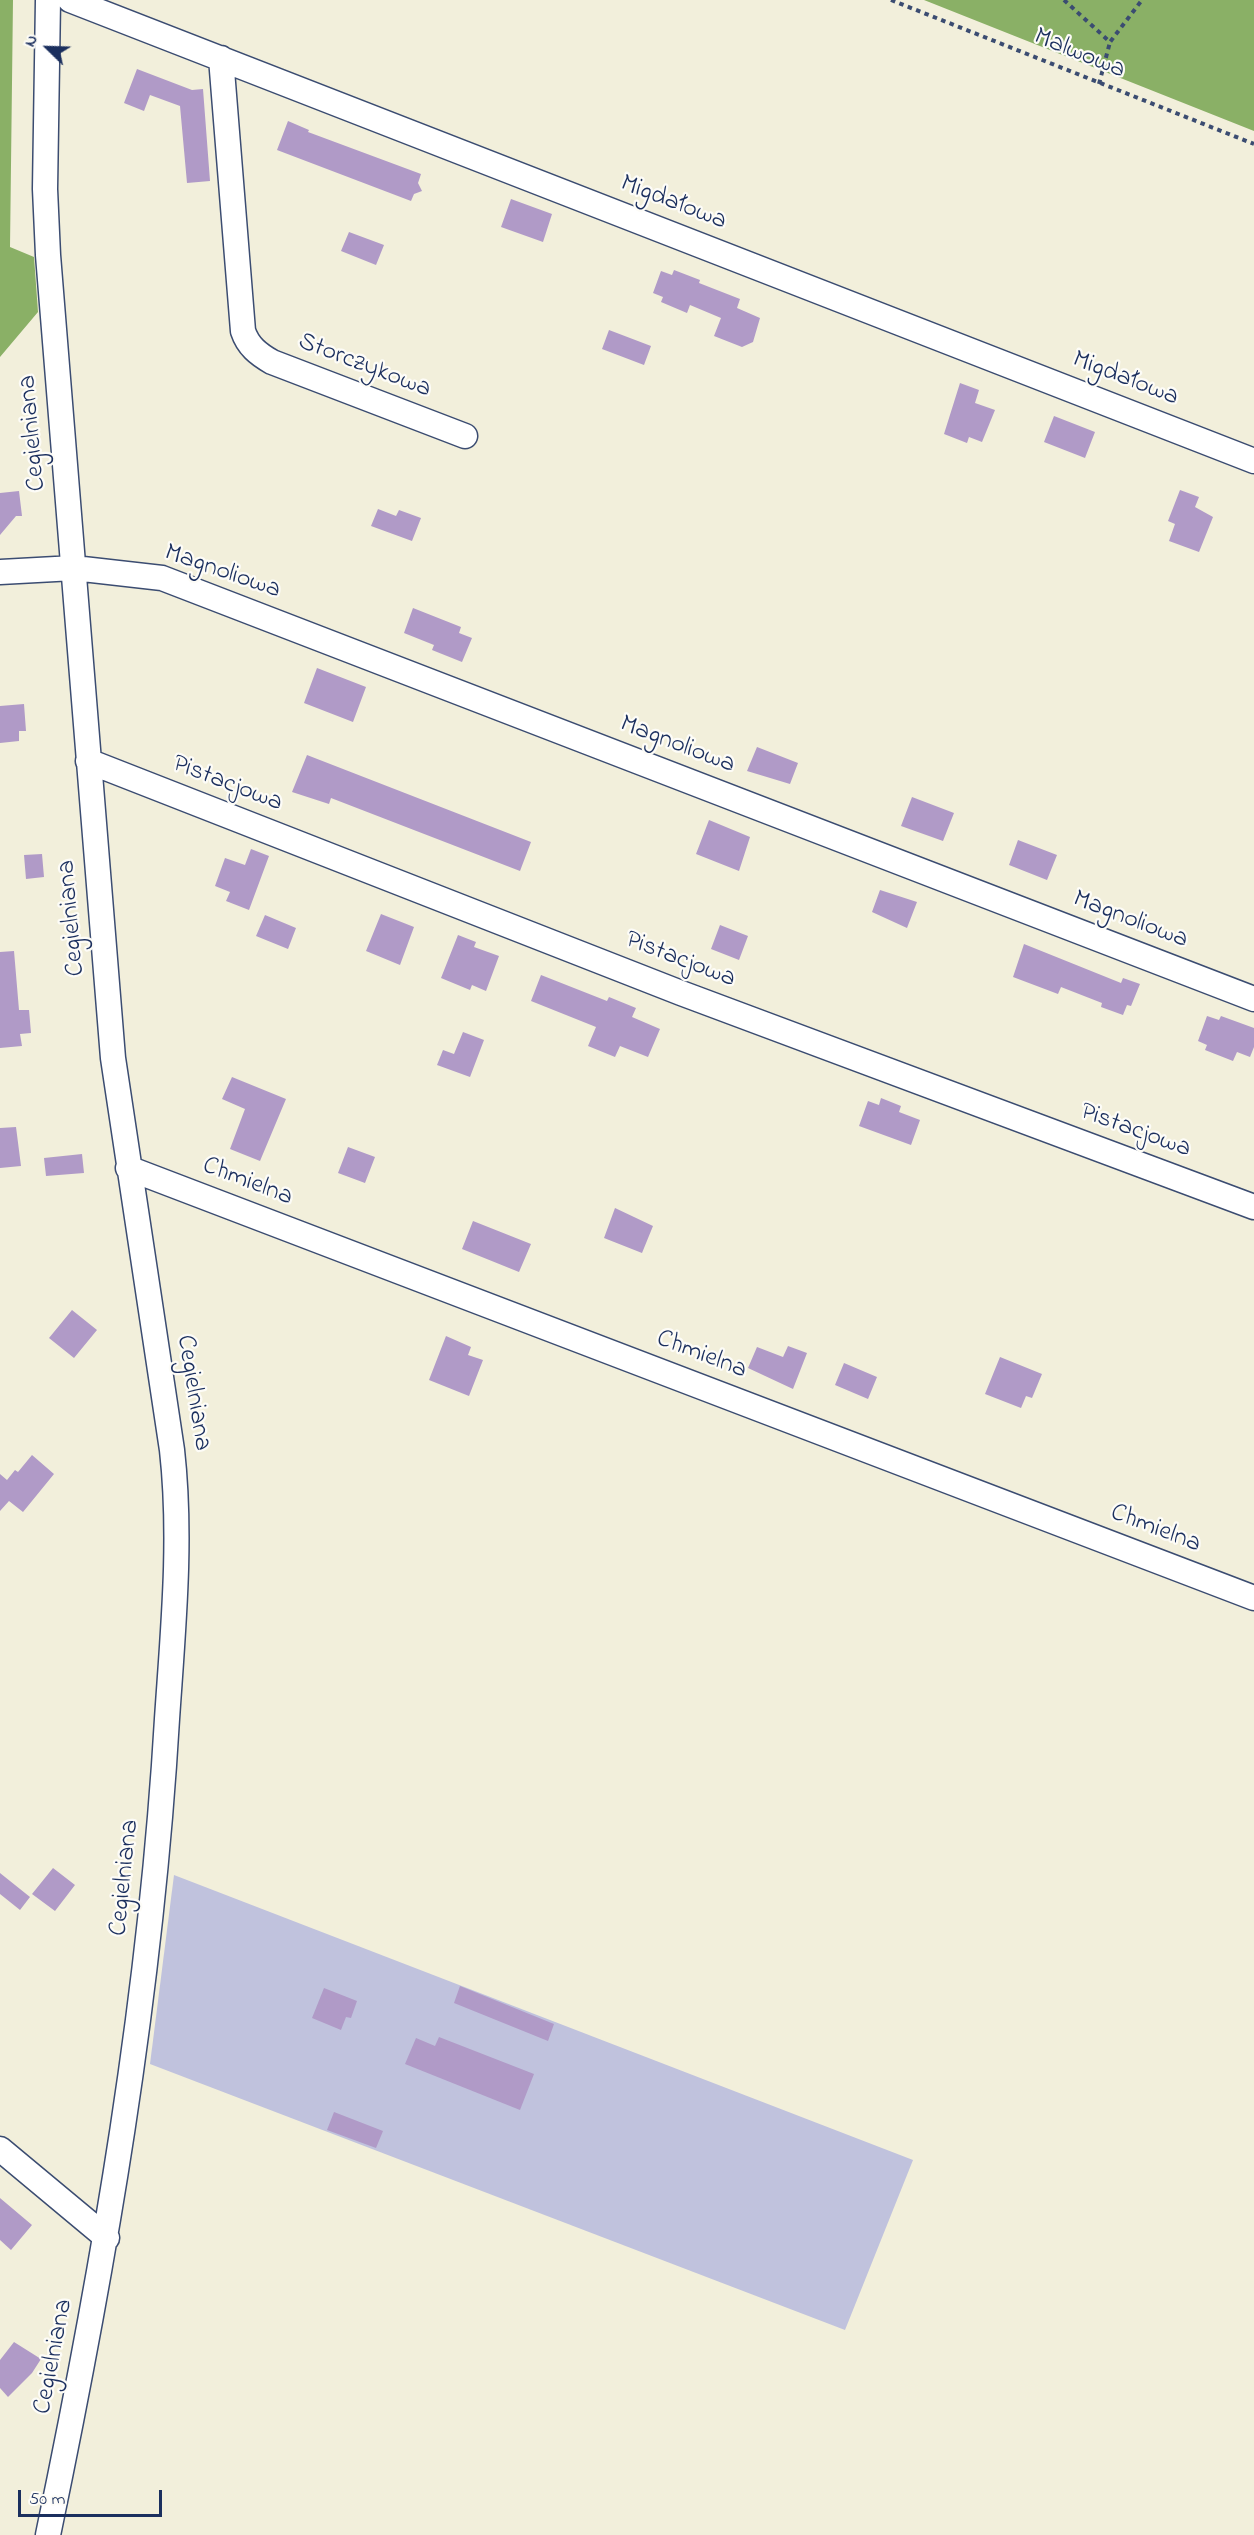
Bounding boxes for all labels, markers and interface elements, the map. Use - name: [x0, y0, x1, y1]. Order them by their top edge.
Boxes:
- north arrow: [18, 18, 78, 78]
- street label: Malwowa: [1029, 23, 1129, 87]
- text: N: [18, 31, 45, 51]
- street label: Migdałowa: [615, 169, 731, 239]
- street label: Storczykowa: [293, 327, 435, 407]
- street label: Migdałowa: [1067, 345, 1183, 415]
- street label: Cegielniana: [13, 374, 55, 492]
- street label: Magnoliowa: [160, 539, 284, 607]
- street label: Magnoliowa: [615, 710, 739, 782]
- street label: Pistacjowa: [167, 750, 287, 820]
- street label: Cegielniana: [52, 859, 94, 977]
- street label: Magnoliowa: [1068, 885, 1192, 957]
- street label: Pistacjowa: [620, 926, 740, 996]
- street label: Pistacjowa: [1075, 1098, 1195, 1166]
- street label: Chmielna: [197, 1152, 297, 1214]
- street label: Chmielna: [651, 1325, 751, 1387]
- street label: Cegielniana: [167, 1333, 217, 1453]
- street label: Chmielna: [1105, 1499, 1205, 1561]
- street label: Cegielniana: [104, 1818, 148, 1938]
- street label: Cegielniana: [29, 2297, 81, 2417]
- scale bar: [21, 2478, 165, 2516]
- text: 50 m: [29, 2487, 66, 2513]

